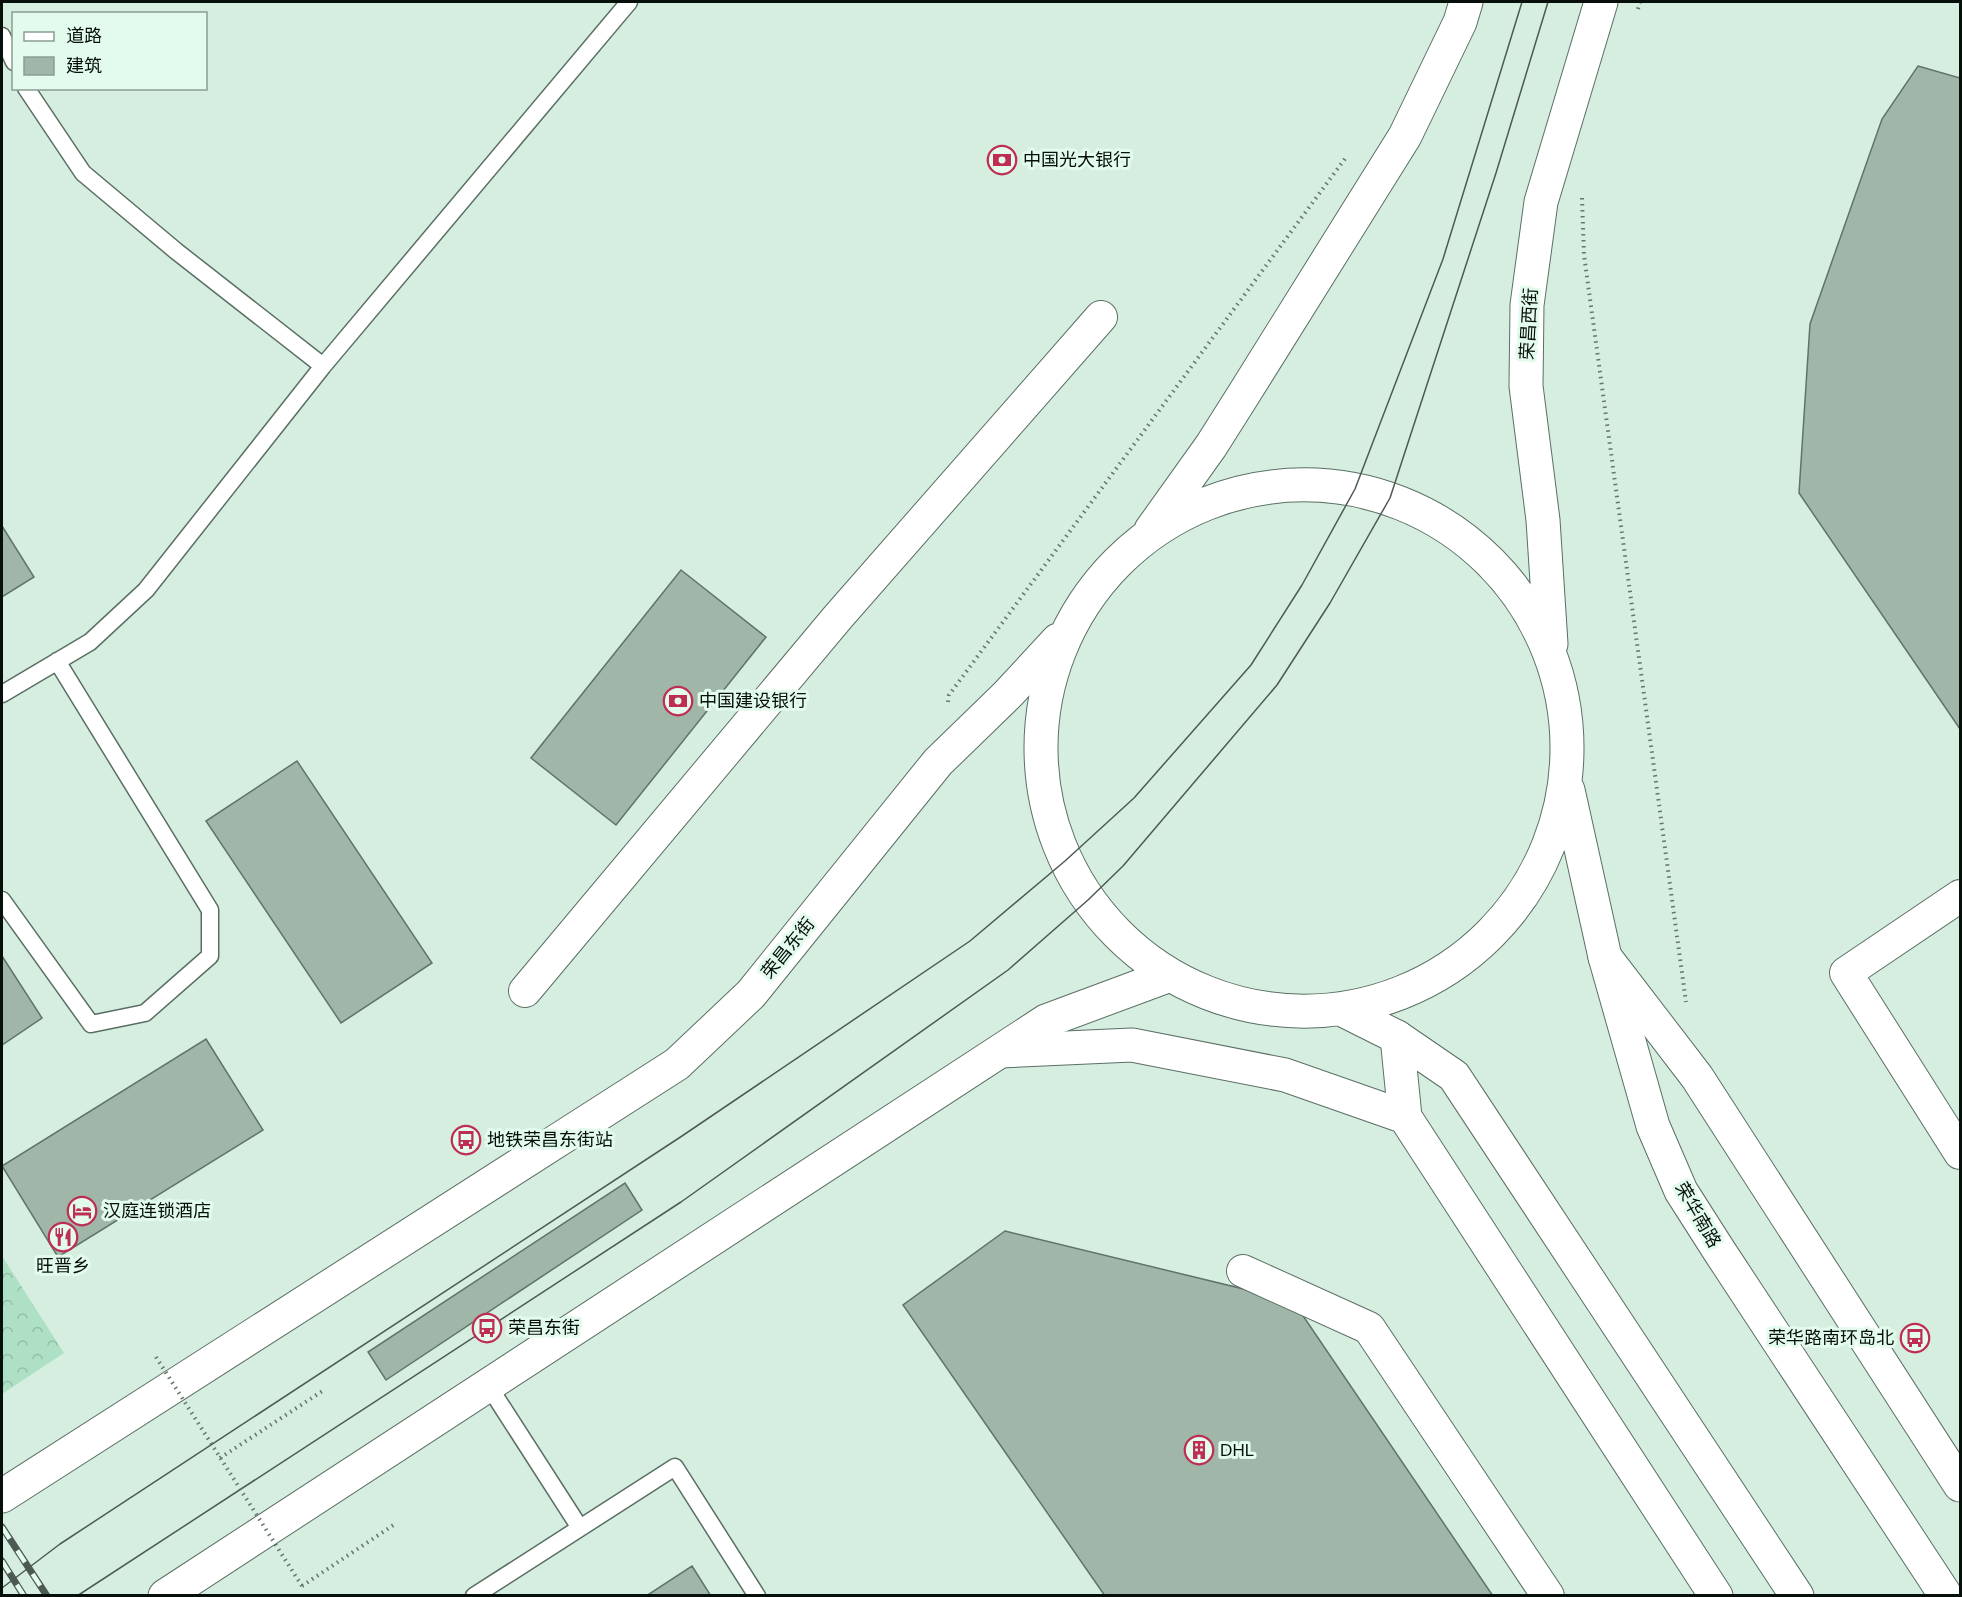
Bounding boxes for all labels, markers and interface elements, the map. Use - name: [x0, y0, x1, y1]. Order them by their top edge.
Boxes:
- legend: [12, 12, 207, 90]
- text: 道路: [66, 24, 102, 48]
- text: 建筑: [66, 54, 102, 78]
- bank icon: 中国光大银行: [986, 144, 1018, 176]
- place label: 中国光大银行: [1023, 148, 1131, 172]
- street label: 荣昌西街: [1515, 287, 1543, 361]
- bank icon: 中国建设银行: [662, 685, 694, 717]
- place label: 中国建设银行: [699, 689, 807, 713]
- street label: 荣昌东街: [756, 912, 820, 984]
- bus stop icon: 地铁荣昌东街站: [450, 1124, 482, 1156]
- place label: 地铁荣昌东街站: [487, 1128, 613, 1152]
- street label: 荣华南路: [1670, 1178, 1726, 1252]
- hotel icon: 汉庭连锁酒店: [66, 1195, 98, 1227]
- place label: 汉庭连锁酒店: [103, 1199, 211, 1223]
- restaurant icon: 旺晋乡: [47, 1221, 79, 1253]
- place label: 旺晋乡: [36, 1254, 90, 1278]
- bus stop icon: 荣昌东街: [471, 1312, 503, 1344]
- place label: 荣昌东街: [508, 1316, 580, 1340]
- bus stop icon: 荣华路南环岛北: [1899, 1322, 1931, 1354]
- place label: 荣华路南环岛北: [1768, 1326, 1894, 1350]
- building icon: DHL: [1183, 1434, 1215, 1466]
- place label: DHL: [1220, 1438, 1254, 1462]

